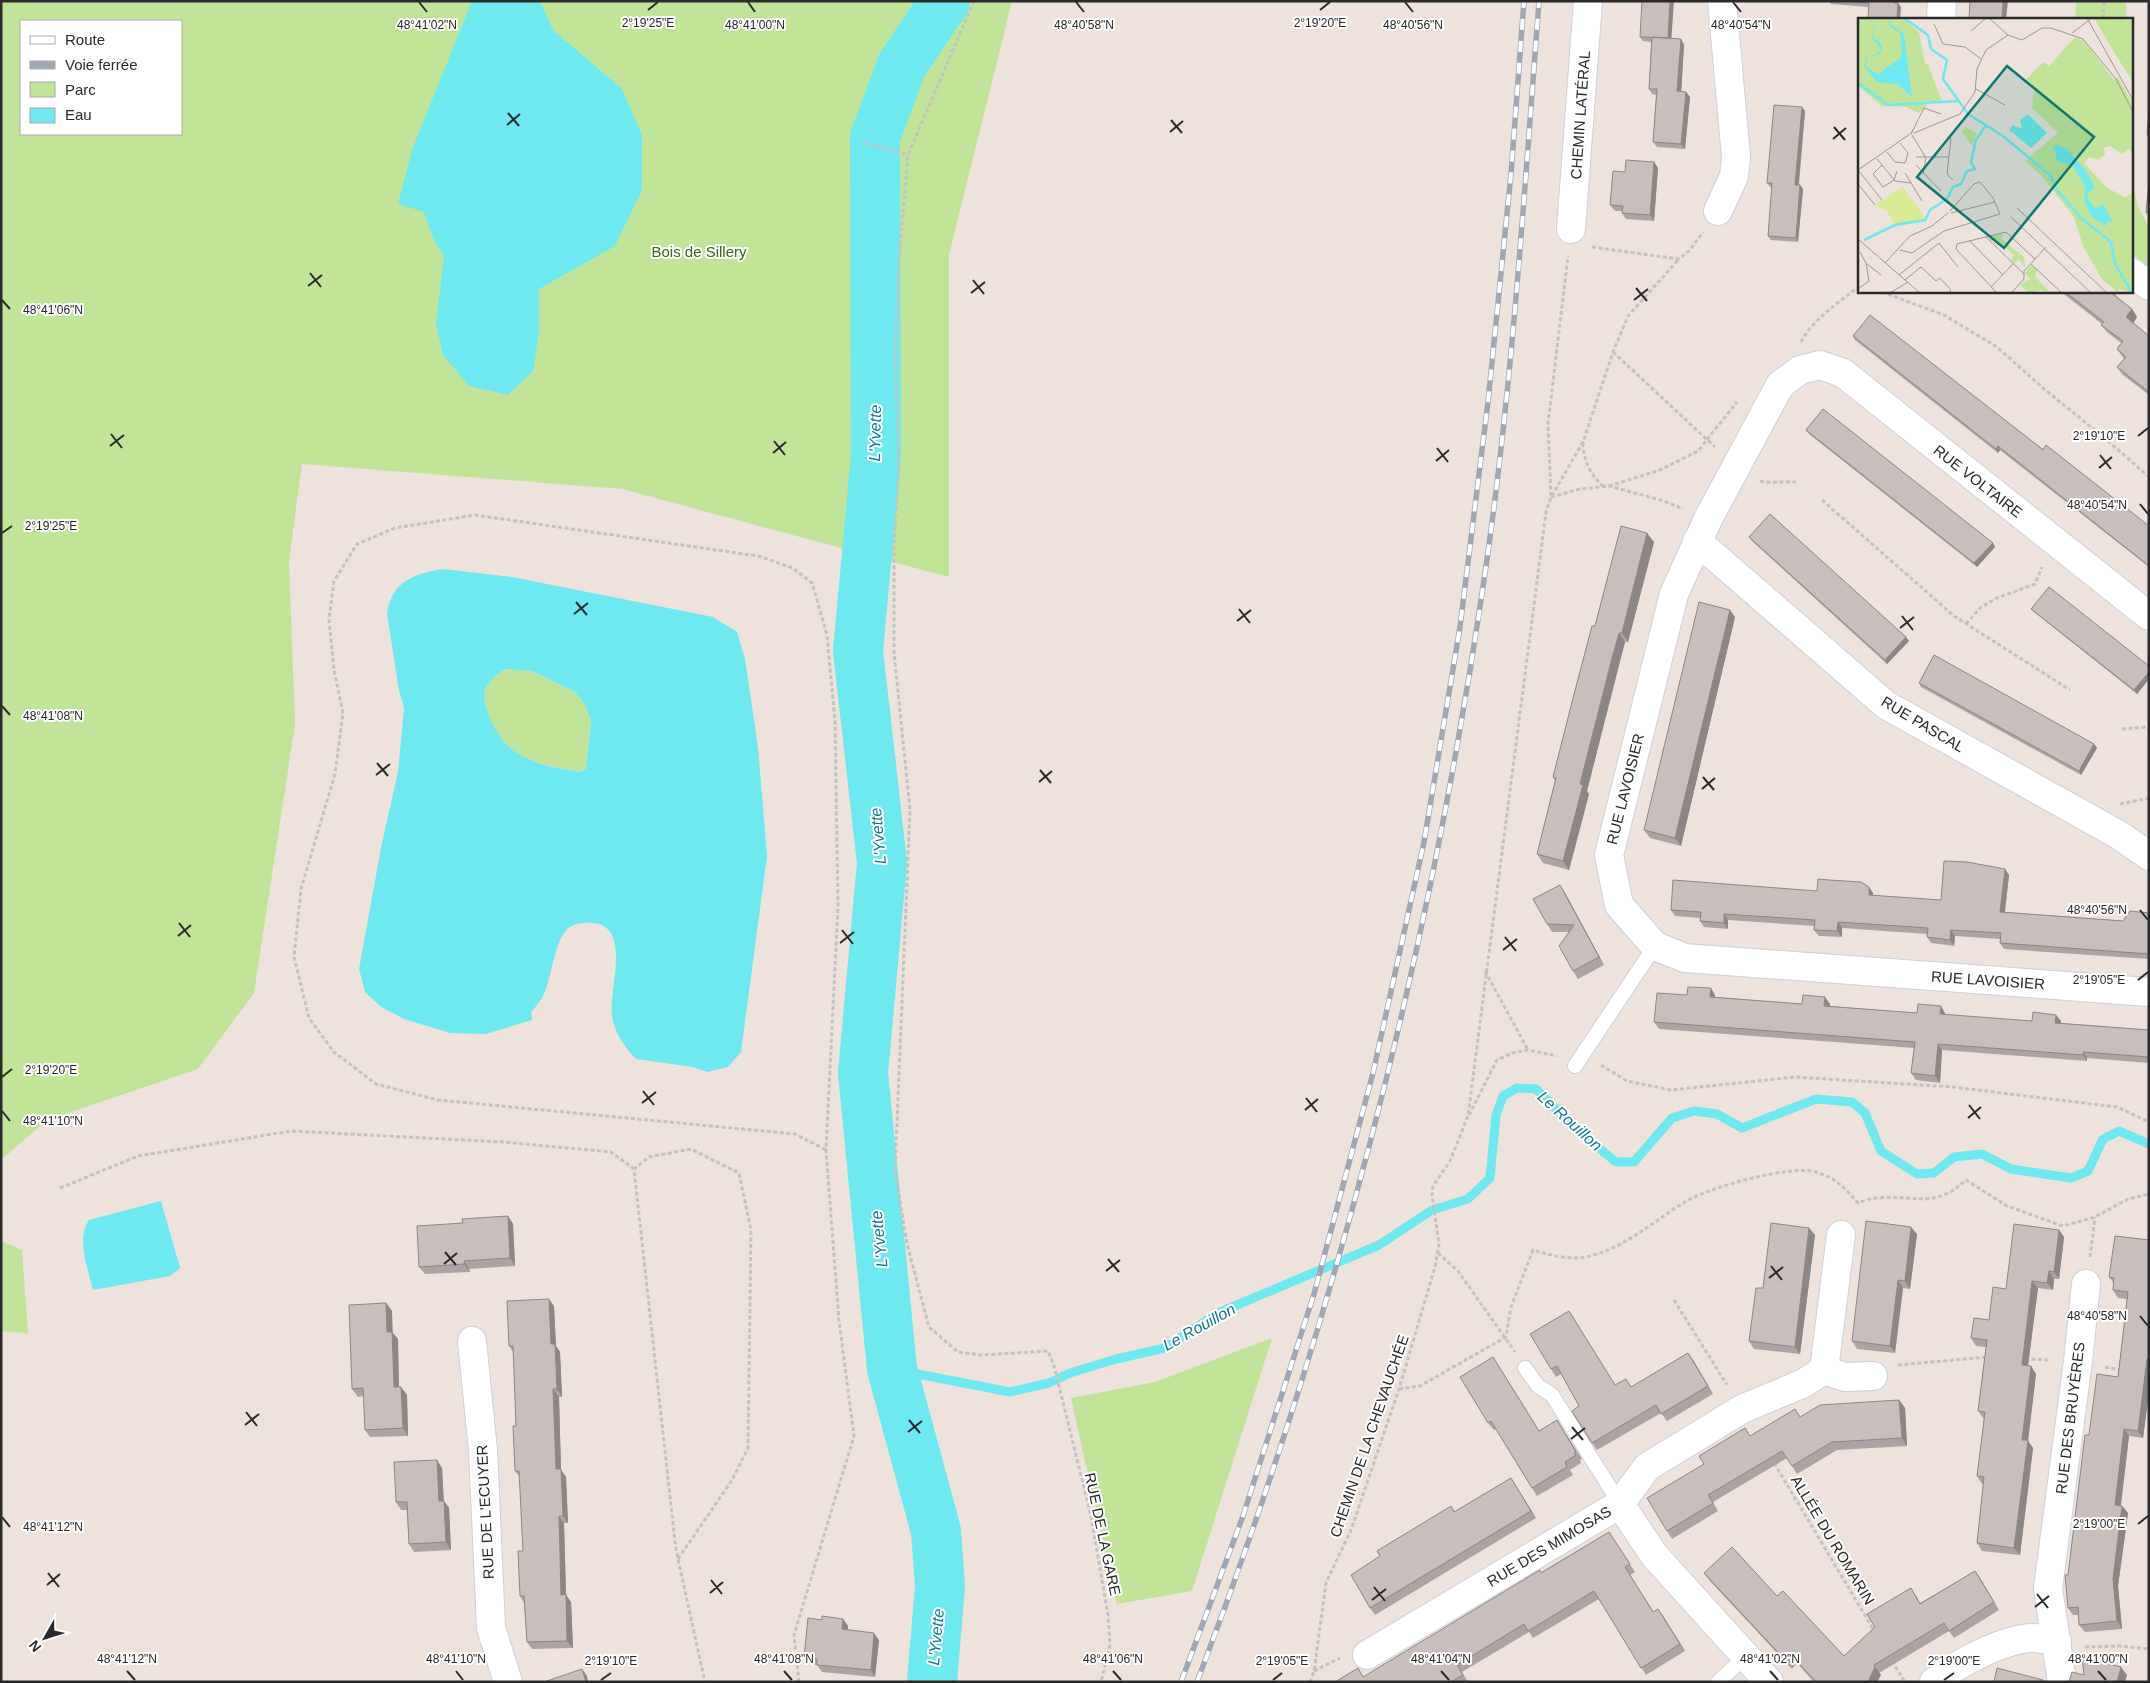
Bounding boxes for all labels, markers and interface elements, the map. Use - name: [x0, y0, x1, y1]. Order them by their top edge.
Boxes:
- text: 2°19'25"E: [622, 16, 674, 30]
- text: 2°19'20"E: [1294, 16, 1346, 30]
- text: 48°41'02"N: [397, 18, 457, 32]
- text: 48°41'00"N: [725, 18, 785, 32]
- text: 48°40'58"N: [1054, 18, 1114, 32]
- text: 48°40'56"N: [1383, 18, 1443, 32]
- text: 48°40'54"N: [1711, 18, 1771, 32]
- inset map: [1858, 18, 2132, 292]
- legend: [20, 20, 182, 135]
- text: Route: [65, 31, 105, 48]
- street label: CHEMIN LATÉRAL: [1567, 50, 1593, 180]
- text: Voie ferrée: [65, 56, 138, 73]
- text: Parc: [65, 81, 96, 98]
- text: Eau: [65, 106, 92, 123]
- park label: Bois de Sillery: [651, 243, 747, 260]
- text: 48°41'06"N: [23, 303, 83, 317]
- water label: L'Yvette: [866, 404, 884, 462]
- text: 2°19'10"E: [2073, 429, 2125, 443]
- street label: RUE VOLTAIRE: [1930, 441, 2026, 521]
- text: 48°40'54"N: [2067, 498, 2127, 512]
- text: 2°19'25"E: [25, 519, 77, 533]
- street label: RUE PASCAL: [1878, 693, 1968, 755]
- text: 48°41'08"N: [23, 709, 83, 723]
- street label: RUE LAVOISIER: [1603, 732, 1647, 846]
- water label: L'Yvette: [867, 807, 889, 865]
- text: 48°40'56"N: [2067, 903, 2127, 917]
- street label: RUE LAVOISIER: [1931, 968, 2046, 992]
- text: 2°19'05"E: [2073, 973, 2125, 987]
- text: 2°19'20"E: [25, 1063, 77, 1077]
- water label: Le Rouillon: [1535, 1088, 1606, 1154]
- text: 48°41'10"N: [23, 1114, 83, 1128]
- water label: L'Yvette: [868, 1210, 890, 1268]
- water label: Le Rouillon: [1160, 1300, 1238, 1354]
- text: 48°40'58"N: [2067, 1309, 2127, 1323]
- street label: CHEMIN DE LA CHEVAUCHÉE: [1326, 1332, 1412, 1540]
- street label: RUE DES BRUYÈRES: [2052, 1341, 2088, 1495]
- street label: RUE DE L'ECUYER: [473, 1444, 497, 1580]
- street label: RUE DE LA GARE: [1082, 1471, 1124, 1597]
- street label: ALLÉE DU ROMARIN: [1788, 1472, 1878, 1608]
- street label: RUE DES MIMOSAS: [1484, 1502, 1614, 1590]
- text: 2°19'00"E: [2073, 1517, 2125, 1531]
- text: 48°41'12"N: [23, 1520, 83, 1534]
- water label: L'Yvette: [925, 1608, 947, 1666]
- north arrow: [20, 1613, 70, 1663]
- text: N: [25, 1637, 44, 1655]
- text: 48°41'12"N: [97, 1652, 157, 1666]
- text: 48°41'10"N: [426, 1652, 486, 1666]
- text: 48°41'08"N: [754, 1652, 814, 1666]
- text: 48°41'06"N: [1083, 1652, 1143, 1666]
- text: 48°41'04"N: [1411, 1652, 1471, 1666]
- text: 48°41'02"N: [1740, 1652, 1800, 1666]
- text: 48°41'00"N: [2068, 1652, 2128, 1666]
- text: 2°19'10"E: [585, 1654, 637, 1668]
- text: 2°19'05"E: [1256, 1654, 1308, 1668]
- text: 2°19'00"E: [1928, 1654, 1980, 1668]

